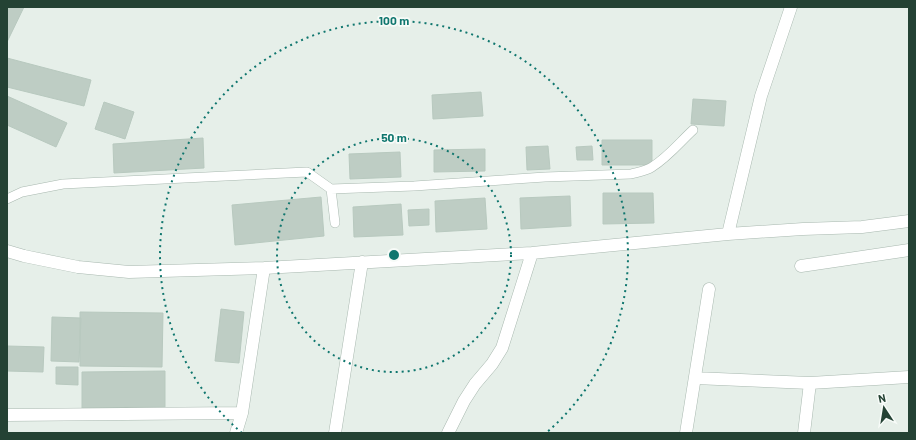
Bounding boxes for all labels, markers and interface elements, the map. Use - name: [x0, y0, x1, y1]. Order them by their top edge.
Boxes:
- text: 100 m: [379, 13, 409, 27]
- text: 50 m: [381, 130, 407, 144]
- centre of rings: [387, 248, 401, 262]
- north arrow: [864, 388, 904, 428]
- text: N: [877, 391, 887, 405]

